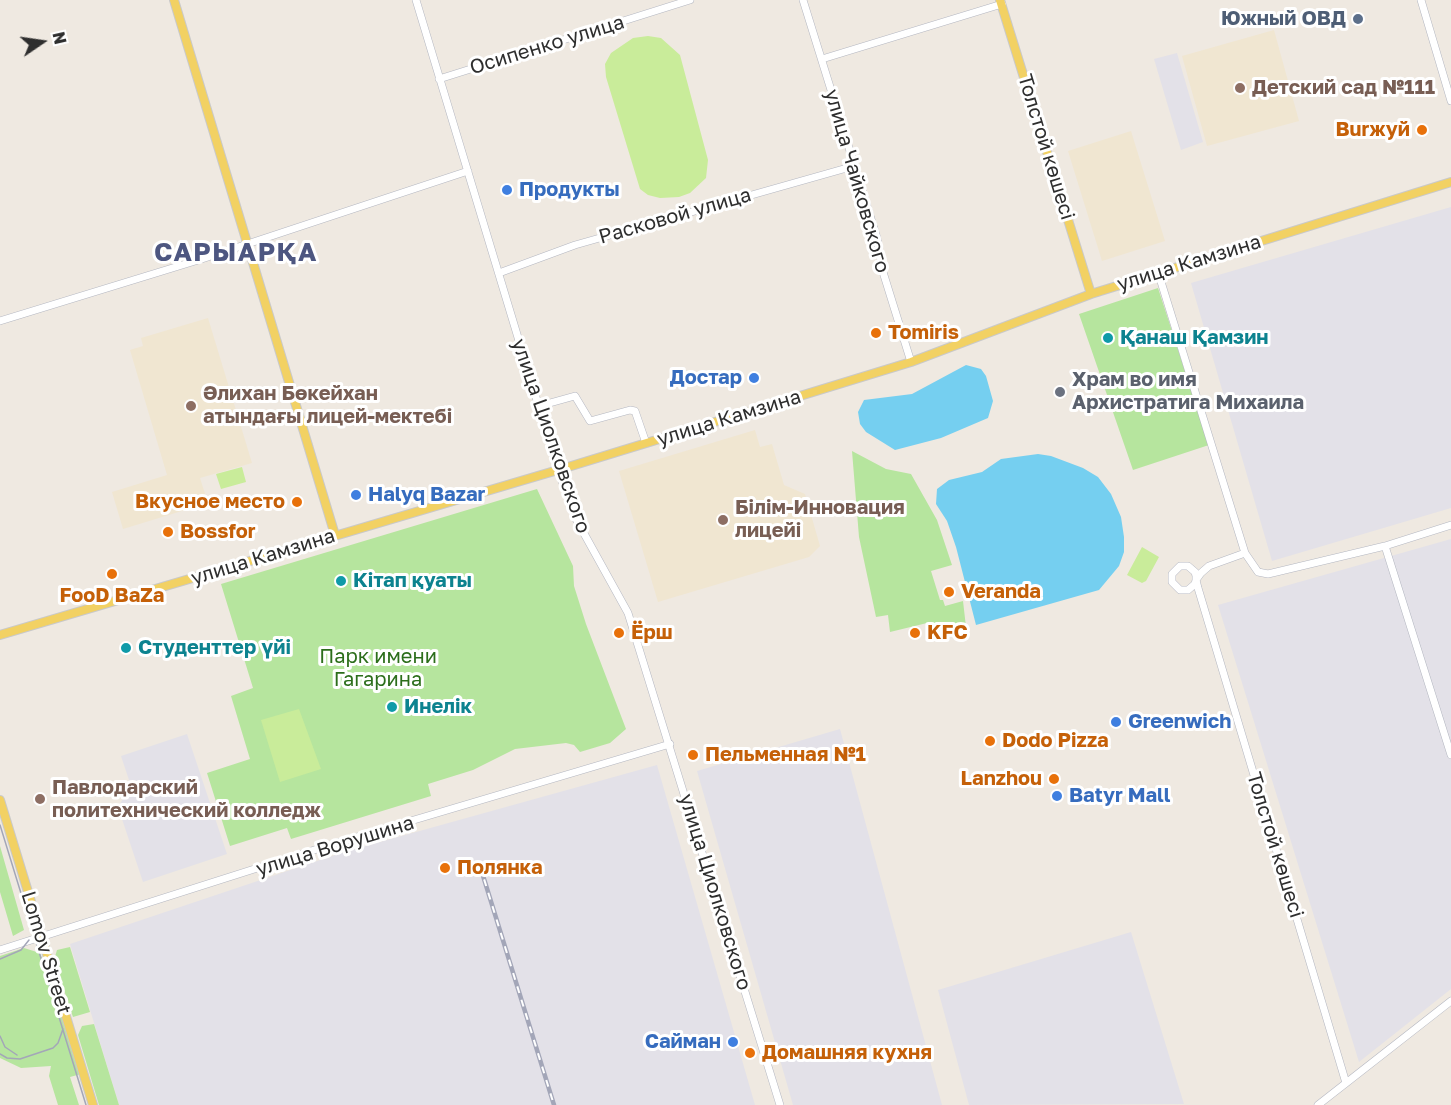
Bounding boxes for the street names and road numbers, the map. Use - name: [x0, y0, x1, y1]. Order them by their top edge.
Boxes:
- street label: Осипенко улица: [467, 10, 627, 80]
- street label: Толстой көшесі: [1012, 71, 1080, 223]
- street label: улица Чайковского: [819, 86, 895, 276]
- street label: Расковой улица: [596, 183, 754, 249]
- street label: улица Камзина: [1114, 230, 1264, 296]
- street label: улица Циолковского: [506, 336, 596, 536]
- street label: улица Камзина: [654, 385, 804, 451]
- street label: улица Камзина: [188, 524, 338, 590]
- street label: Толстой көшесі: [1241, 769, 1309, 921]
- street label: улица Циолковского: [674, 791, 756, 993]
- street label: улица Ворушина: [253, 811, 417, 881]
- street label: Lomov Street: [16, 888, 76, 1018]

